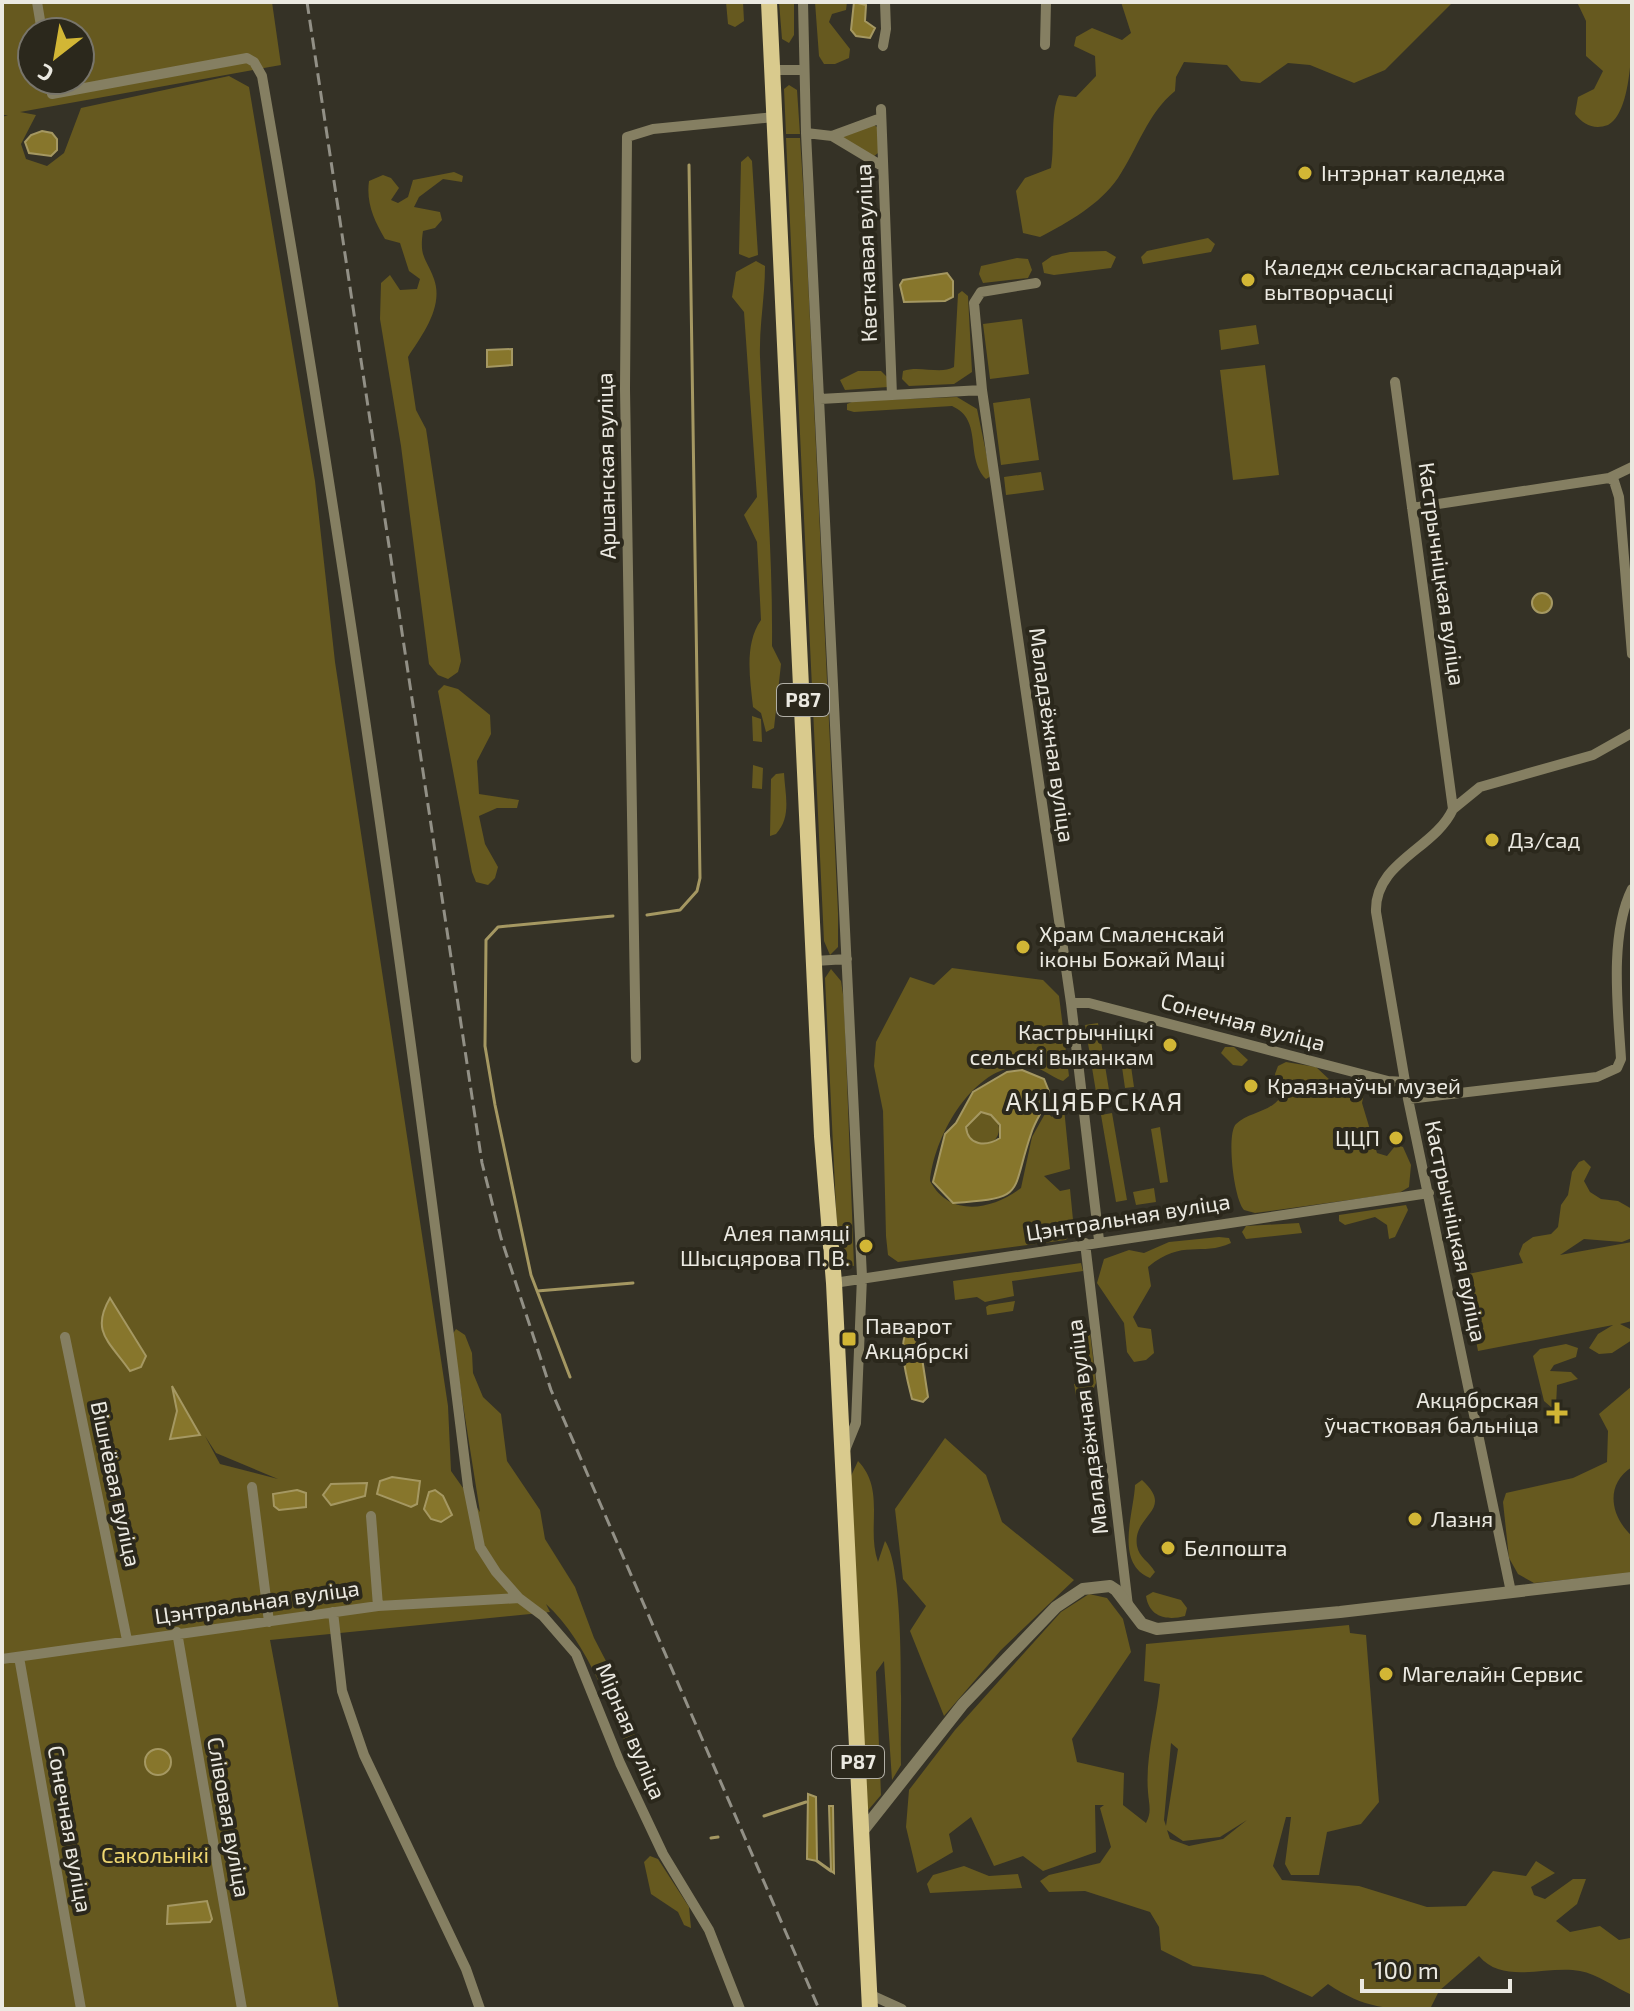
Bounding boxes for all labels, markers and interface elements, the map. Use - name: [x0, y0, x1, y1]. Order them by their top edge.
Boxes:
- north arrow: [16, 16, 96, 96]
- text: С: [33, 59, 57, 88]
- place label: Інтэрнат каледжа: [1321, 159, 1505, 185]
- street label: Кветкавая вуліца: [849, 163, 882, 343]
- marker: Інтэрнат каледжа: [1296, 164, 1314, 182]
- place label: Каледж сельскагаспадарчай вытворчасці: [1264, 253, 1562, 304]
- marker: Каледж сельскагаспадарчай вытворчасці: [1239, 271, 1257, 289]
- street label: Аршанская вуліца: [590, 372, 621, 560]
- street label: Кастрычніцкая вуліца: [1413, 460, 1472, 688]
- street label: Маладзёжная вуліца: [1024, 626, 1081, 844]
- road number: Р87: [777, 684, 829, 716]
- place label: Дз/сад: [1508, 826, 1580, 852]
- marker: Дз/сад: [1483, 831, 1501, 849]
- place label: Храм Смаленскай іконы Божай Маці: [1039, 920, 1225, 971]
- marker: Храм Смаленскай іконы Божай Маці: [1014, 938, 1032, 956]
- street label: Сонечная вуліца: [1158, 987, 1328, 1056]
- place label: Кастрычніцкі сельскі выканкам: [970, 1018, 1154, 1069]
- marker: Кастрычніцкі сельскі выканкам: [1161, 1036, 1179, 1054]
- place label: Краязнаўчы музей: [1267, 1072, 1461, 1099]
- marker: Краязнаўчы музей: [1242, 1077, 1260, 1095]
- district label: АКЦЯБРСКАЯ: [1005, 1085, 1185, 1116]
- street label: Кастрычніцкая вуліца: [1420, 1118, 1493, 1344]
- place label: ЦЦП: [1335, 1124, 1380, 1150]
- marker: ЦЦП: [1387, 1129, 1405, 1147]
- street label: Цэнтральная вуліца: [1024, 1187, 1232, 1246]
- place label: Алея памяці Шысцярова П. В.: [680, 1219, 850, 1270]
- marker: Алея памяці Шысцярова П. В.: [857, 1237, 875, 1255]
- place label: Паварот Акцябрскі: [865, 1312, 969, 1363]
- street label: Маладзёжная вуліца: [1060, 1318, 1113, 1536]
- marker: Паварот Акцябрскі: [840, 1330, 858, 1348]
- place label: Акцябрская ўчастковая бальніца: [1324, 1386, 1539, 1438]
- street label: Вішнёвая вуліца: [86, 1398, 147, 1569]
- marker: Акцябрская ўчастковая бальніца: [1546, 1402, 1568, 1424]
- place label: Лазня: [1431, 1505, 1493, 1531]
- marker: Лазня: [1406, 1510, 1424, 1528]
- place label: Белпошта: [1184, 1534, 1287, 1560]
- marker: Белпошта: [1159, 1539, 1177, 1557]
- street label: Цэнтральная вуліца: [153, 1574, 361, 1629]
- street label: Мірная вуліца: [591, 1659, 672, 1803]
- place label: Магелайн Сервис: [1402, 1660, 1583, 1686]
- marker: Магелайн Сервис: [1377, 1665, 1395, 1683]
- street label: Слівовая вуліца: [202, 1735, 257, 1899]
- street label: Сонечная вуліца: [43, 1743, 98, 1915]
- road number: Р87: [832, 1746, 884, 1778]
- park label: Сакольнікі: [101, 1841, 209, 1867]
- scale bar: [1362, 1943, 1510, 1993]
- text: 100 m: [1374, 1955, 1439, 1984]

